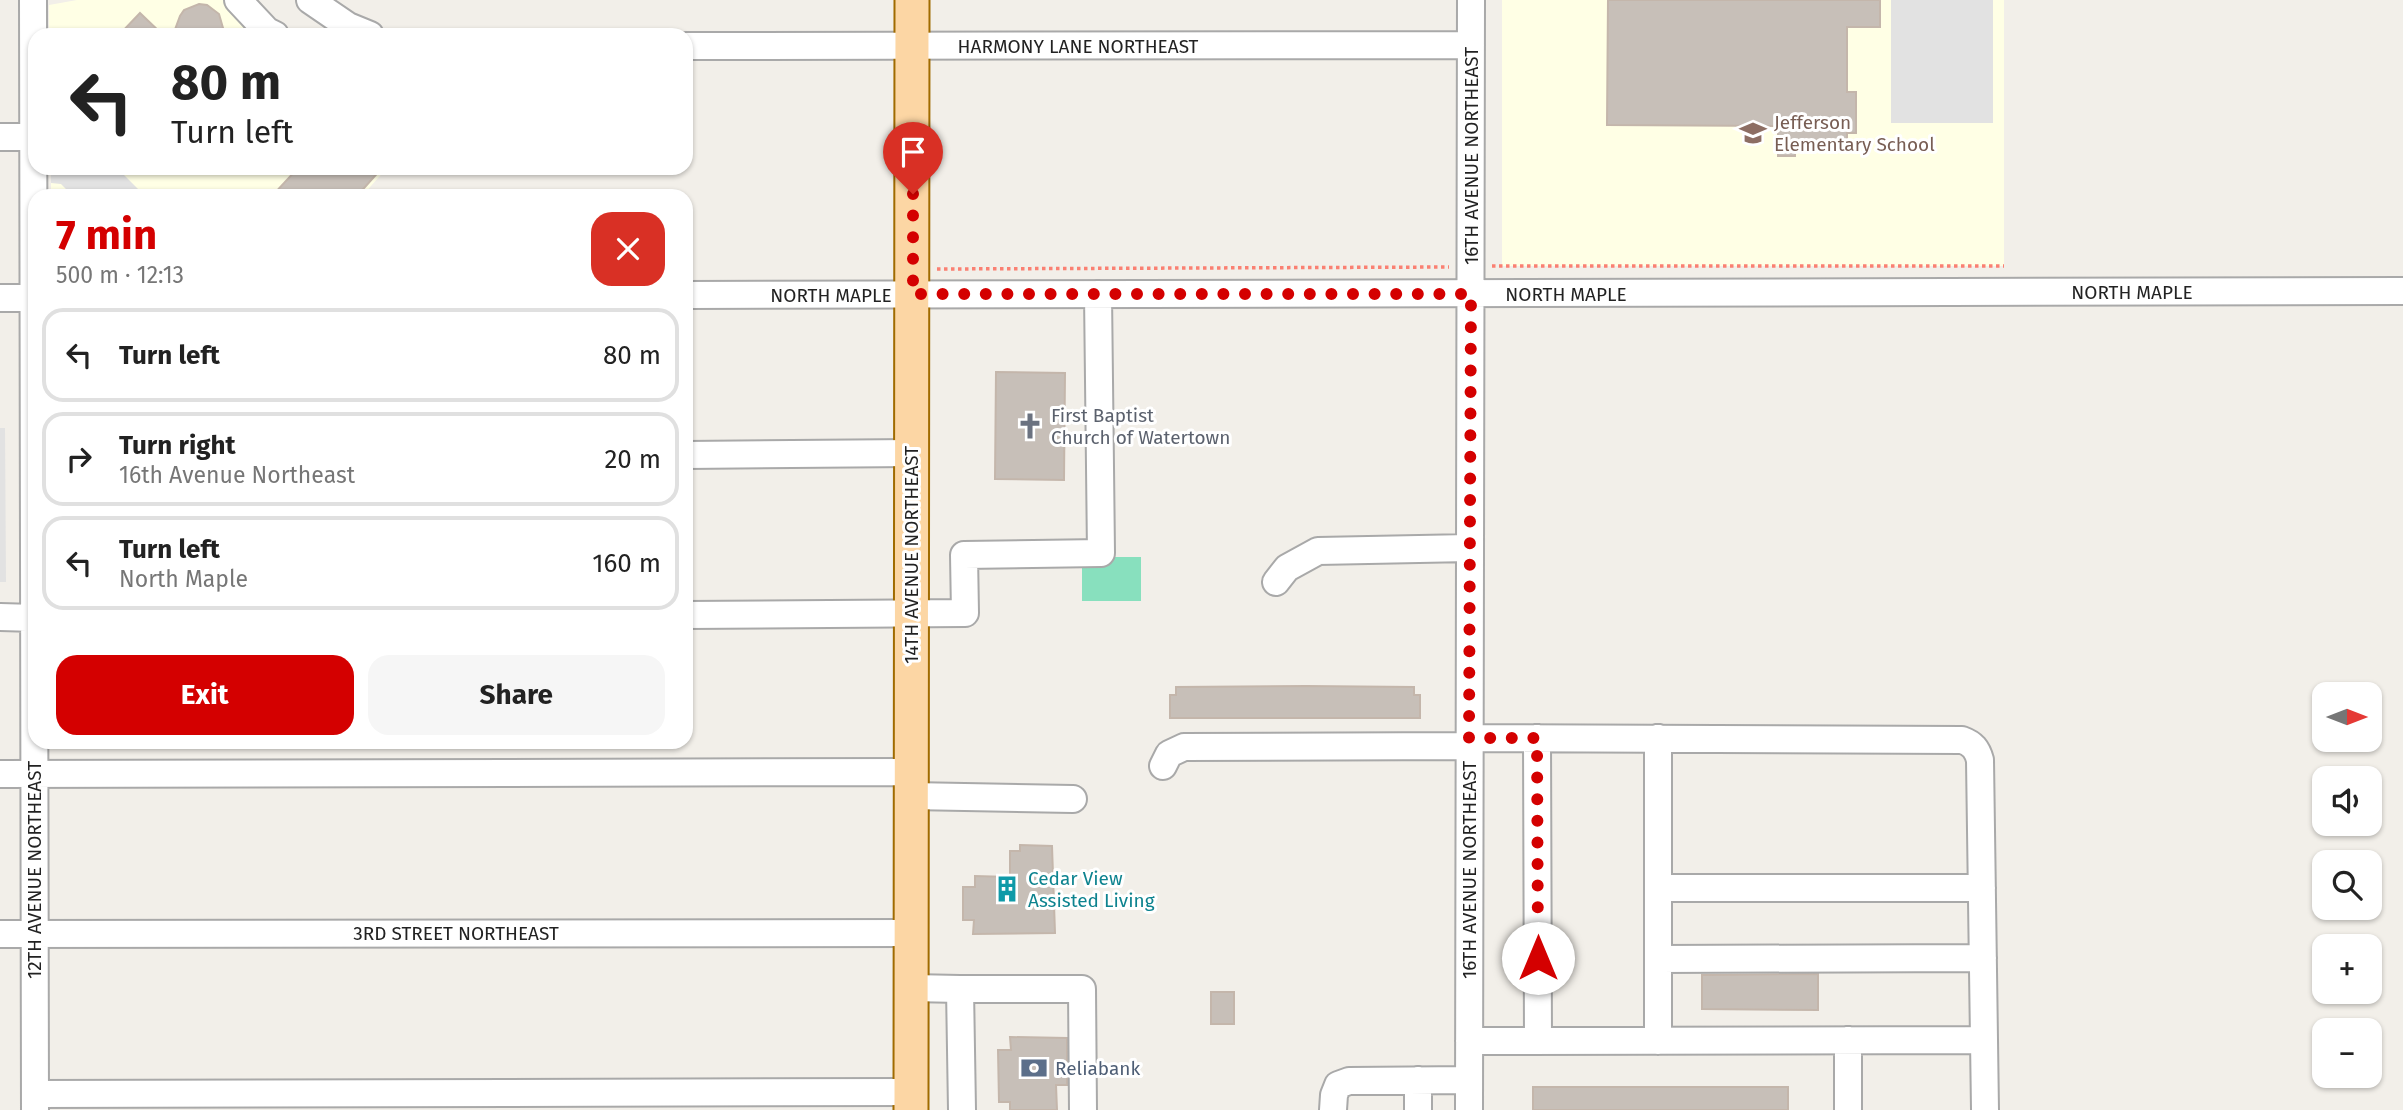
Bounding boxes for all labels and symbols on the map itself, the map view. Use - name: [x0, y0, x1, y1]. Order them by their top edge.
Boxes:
- street label: HARMONY LANE NORTHEAST: [958, 35, 1199, 58]
- street label: 16TH AVENUE NORTHEAST: [1460, 47, 1483, 265]
- place label: Jefferson Elementary School: [1774, 111, 1935, 156]
- school or university icon: Jefferson Elementary School: [1738, 118, 1768, 148]
- pin: [883, 122, 943, 194]
- street label: NORTH MAPLE: [2071, 281, 2193, 304]
- street label: NORTH MAPLE: [1505, 283, 1627, 306]
- street label: NORTH MAPLE: [770, 284, 892, 307]
- place label: First Baptist Church of Watertown: [1051, 404, 1230, 449]
- church icon: First Baptist Church of Watertown: [1015, 411, 1045, 441]
- street label: 14TH AVENUE NORTHEAST: [900, 446, 923, 664]
- north arrow: [2312, 682, 2382, 752]
- street label: 12TH AVENUE NORTHEAST: [23, 761, 46, 979]
- street label: 16TH AVENUE NORTHEAST: [1458, 761, 1481, 979]
- place label: Cedar View Assisted Living: [1028, 867, 1155, 912]
- building icon: Cedar View Assisted Living: [992, 874, 1022, 904]
- position arrow: [1501, 921, 1575, 995]
- street label: 3RD STREET NORTHEAST: [353, 922, 559, 945]
- bank icon: Reliabank: [1019, 1053, 1049, 1083]
- place label: Reliabank: [1055, 1057, 1140, 1080]

